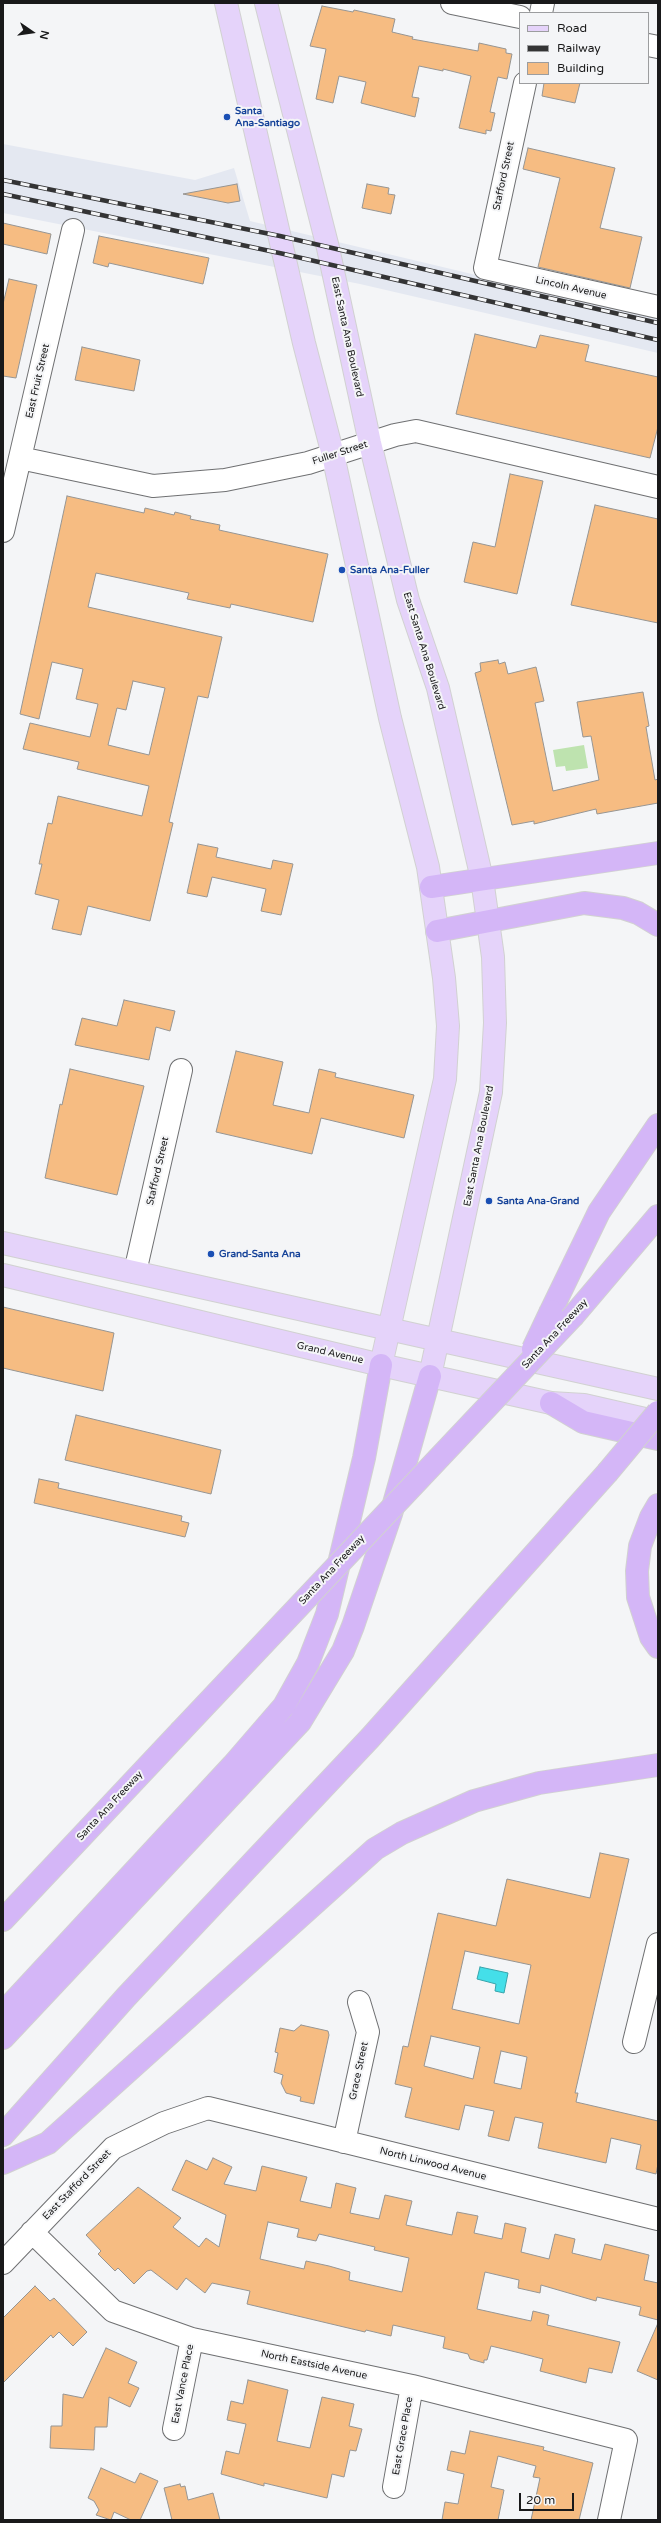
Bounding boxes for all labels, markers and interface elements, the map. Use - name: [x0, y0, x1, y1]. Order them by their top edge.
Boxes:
- north arrow: [12, 12, 52, 52]
- legend: [519, 12, 649, 84]
- text: Road: [557, 21, 587, 35]
- text: N: [37, 29, 52, 41]
- text: Railway: [557, 41, 601, 55]
- text: Building: [557, 61, 604, 75]
- place label: Santa Ana-Santiago: [235, 105, 300, 128]
- marker: Santa Ana-Santiago: [222, 112, 232, 122]
- street label: Stafford Street: [491, 141, 517, 211]
- street label: Lincoln Avenue: [534, 274, 608, 302]
- street label: East Santa Ana Boulevard: [328, 276, 366, 398]
- street label: East Fruit Street: [24, 342, 52, 420]
- street label: Fuller Street: [311, 438, 369, 468]
- place label: Santa Ana-Fuller: [350, 564, 429, 576]
- marker: Santa Ana-Fuller: [337, 565, 347, 575]
- street label: East Santa Ana Boulevard: [400, 591, 448, 711]
- street label: East Santa Ana Boulevard: [461, 1085, 497, 1207]
- street label: Stafford Street: [144, 1136, 172, 1206]
- place label: Santa Ana-Grand: [497, 1195, 579, 1207]
- marker: Santa Ana-Grand: [484, 1196, 494, 1206]
- place label: Grand-Santa Ana: [219, 1248, 301, 1260]
- marker: Grand-Santa Ana: [206, 1249, 216, 1259]
- street label: Santa Ana Freeway: [520, 1297, 590, 1371]
- street label: Grand Avenue: [296, 1340, 364, 1366]
- street label: Santa Ana Freeway: [297, 1533, 367, 1607]
- street label: Santa Ana Freeway: [75, 1769, 145, 1843]
- street label: Grace Street: [347, 2041, 371, 2101]
- street label: North Linwood Avenue: [379, 2145, 487, 2183]
- street label: East Stafford Street: [40, 2147, 114, 2223]
- street label: East Vance Place: [169, 2343, 197, 2425]
- street label: North Eastside Avenue: [260, 2348, 368, 2382]
- street label: East Grace Place: [390, 2396, 416, 2476]
- scale bar: [521, 2485, 576, 2511]
- text: 20 m: [526, 2493, 555, 2507]

